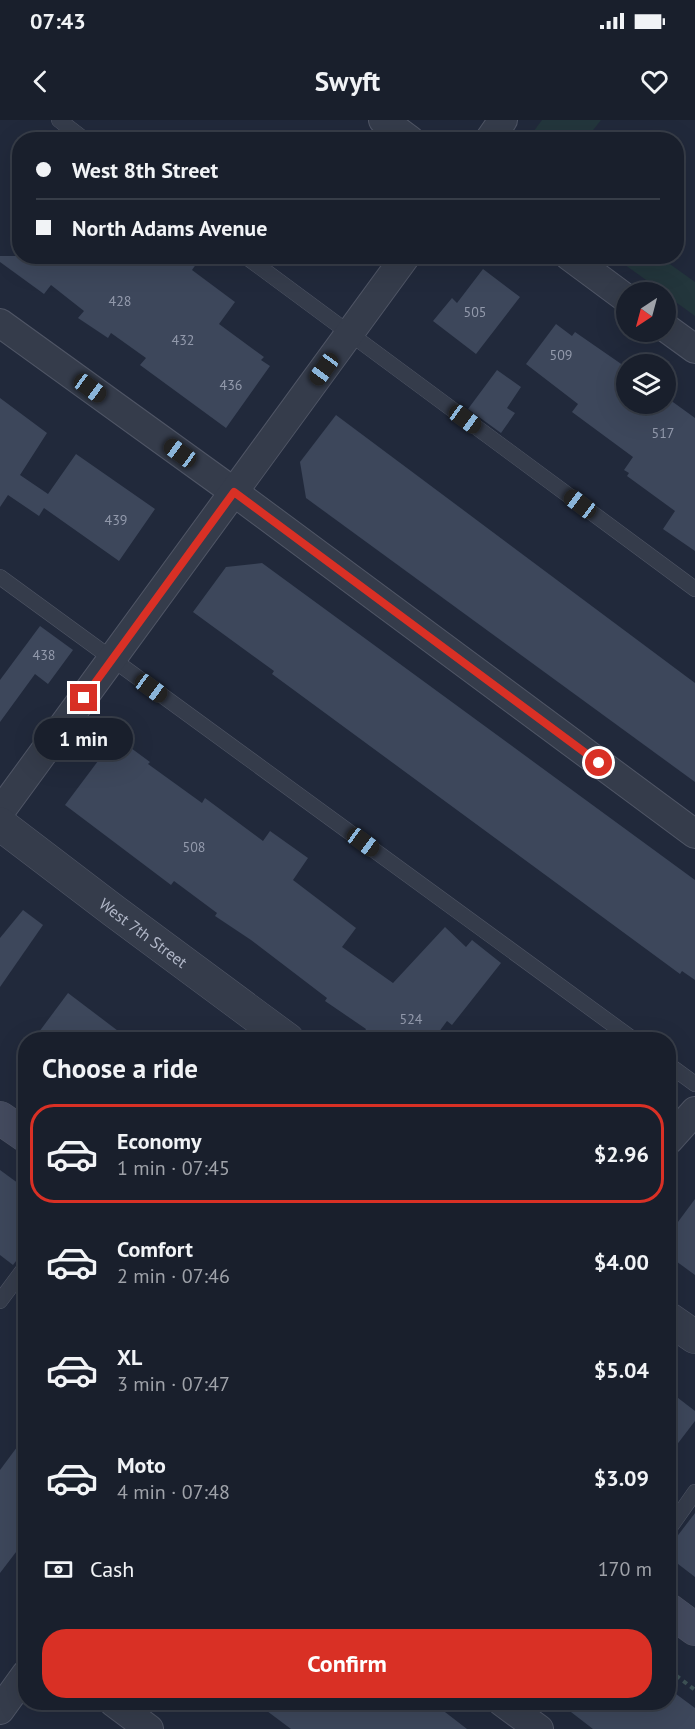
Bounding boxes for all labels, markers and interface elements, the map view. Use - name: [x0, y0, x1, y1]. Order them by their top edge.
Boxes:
- text: 07:43: [30, 7, 86, 35]
- text: Swyft: [315, 64, 380, 98]
- icon: back: [24, 65, 57, 98]
- icon: heart: [638, 65, 671, 98]
- text: West 8th Street: [72, 156, 218, 184]
- text: North Adams Avenue: [72, 214, 267, 242]
- north arrow: [616, 282, 676, 342]
- map controls: [616, 282, 676, 414]
- house number: 428: [109, 292, 131, 310]
- house number: 505: [464, 303, 486, 321]
- house number: 432: [172, 331, 194, 349]
- house number: 509: [550, 346, 572, 364]
- car: [306, 349, 342, 389]
- button: layers: [616, 354, 676, 414]
- car: [70, 370, 110, 406]
- house number: 436: [220, 376, 242, 394]
- car: [445, 401, 485, 437]
- house number: 517: [652, 424, 674, 442]
- car: [160, 435, 200, 471]
- car: [560, 486, 600, 522]
- house number: 439: [105, 511, 127, 529]
- house number: 438: [33, 646, 55, 664]
- car: [131, 670, 171, 706]
- route end: [70, 684, 97, 711]
- callout: 1 min: [34, 719, 134, 761]
- text: 1 min: [59, 726, 108, 752]
- route start: [585, 749, 612, 776]
- car: [343, 824, 383, 860]
- house number: 508: [183, 838, 205, 856]
- street label: West 7th Street: [95, 893, 192, 972]
- house number: 524: [400, 1010, 423, 1028]
- text: Choose a ride: [42, 1051, 198, 1085]
- icon: car: [45, 1127, 99, 1181]
- text: Economy: [117, 1127, 201, 1155]
- text: $2.96: [594, 1140, 649, 1168]
- text: 1 min · 07:45: [117, 1155, 230, 1181]
- icon: car: [45, 1235, 99, 1289]
- text: Comfort: [117, 1235, 193, 1263]
- text: $4.00: [594, 1248, 649, 1276]
- text: 2 min · 07:46: [117, 1263, 230, 1289]
- icon: car: [45, 1343, 99, 1397]
- text: XL: [117, 1343, 142, 1371]
- text: $5.04: [594, 1356, 649, 1384]
- text: 3 min · 07:47: [117, 1371, 230, 1397]
- icon: car: [45, 1451, 99, 1505]
- text: Moto: [117, 1451, 166, 1479]
- text: $3.09: [594, 1464, 649, 1492]
- text: 4 min · 07:48: [117, 1479, 230, 1505]
- icon: cash: [42, 1553, 75, 1586]
- text: Cash: [90, 1555, 134, 1583]
- text: 170 m: [598, 1556, 652, 1582]
- button: Confirm: [42, 1629, 652, 1698]

